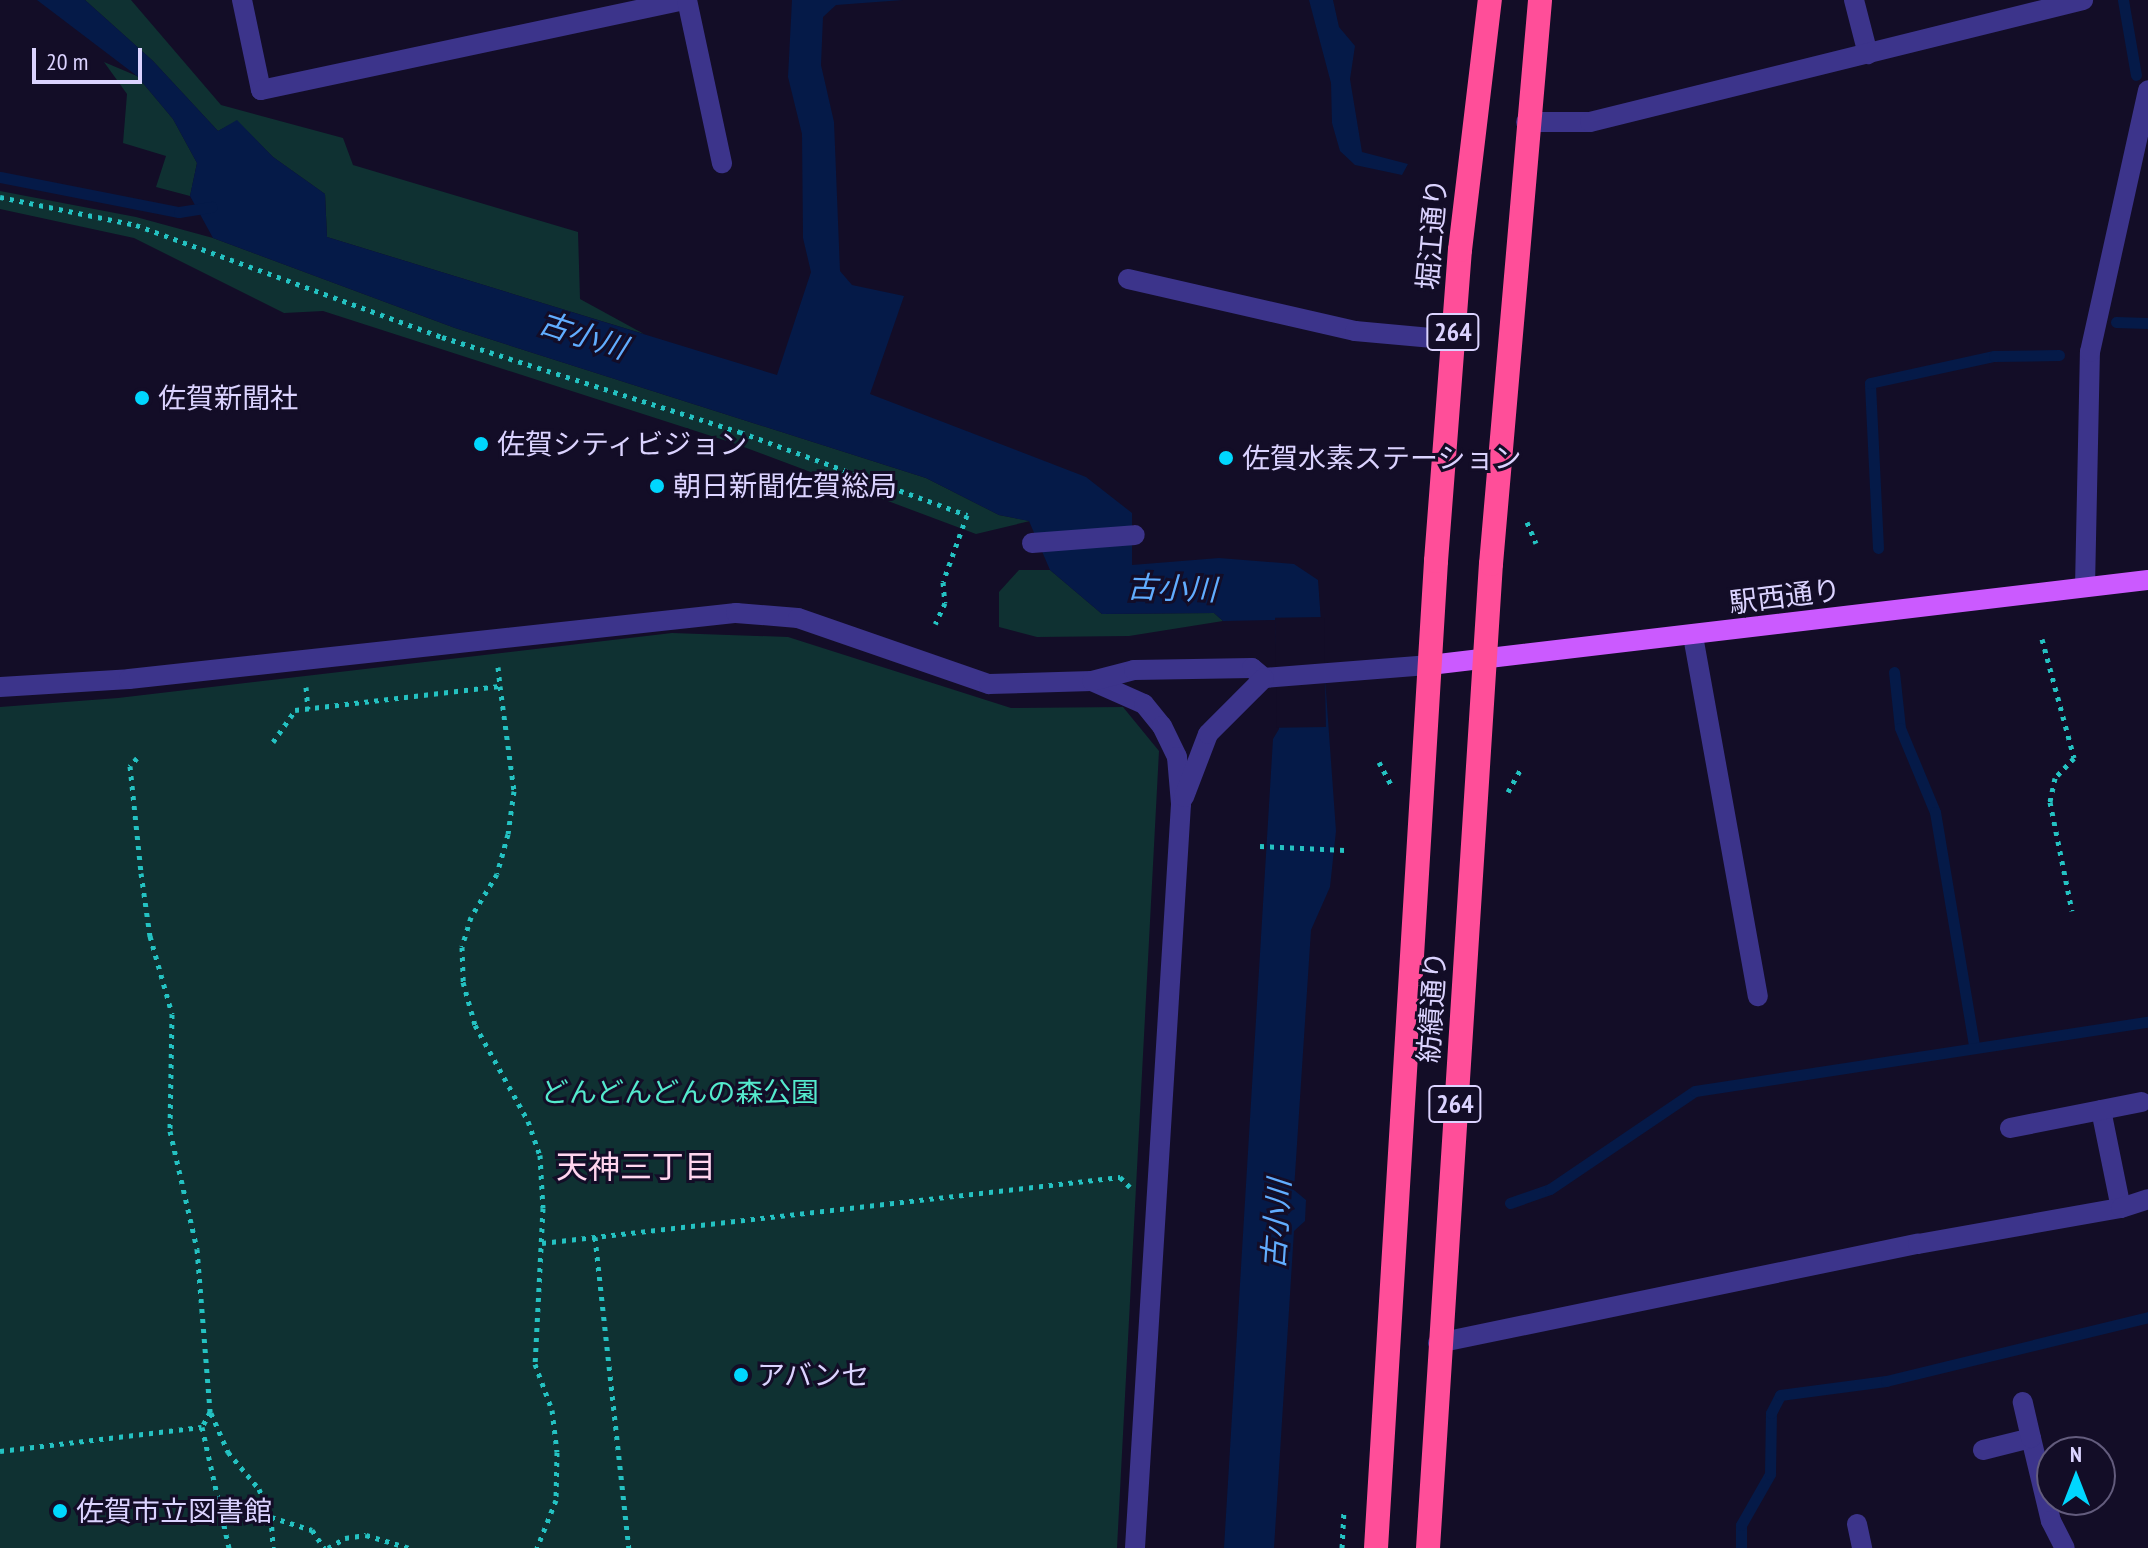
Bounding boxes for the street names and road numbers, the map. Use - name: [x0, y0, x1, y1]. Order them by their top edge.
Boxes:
- street label: 堀江通り: [1410, 177, 1454, 291]
- road number: 264: [1425, 310, 1481, 354]
- street label: 駅西通り: [1727, 573, 1843, 619]
- street label: 紡績通り: [1411, 950, 1453, 1064]
- road number: 264: [1427, 1082, 1483, 1126]

